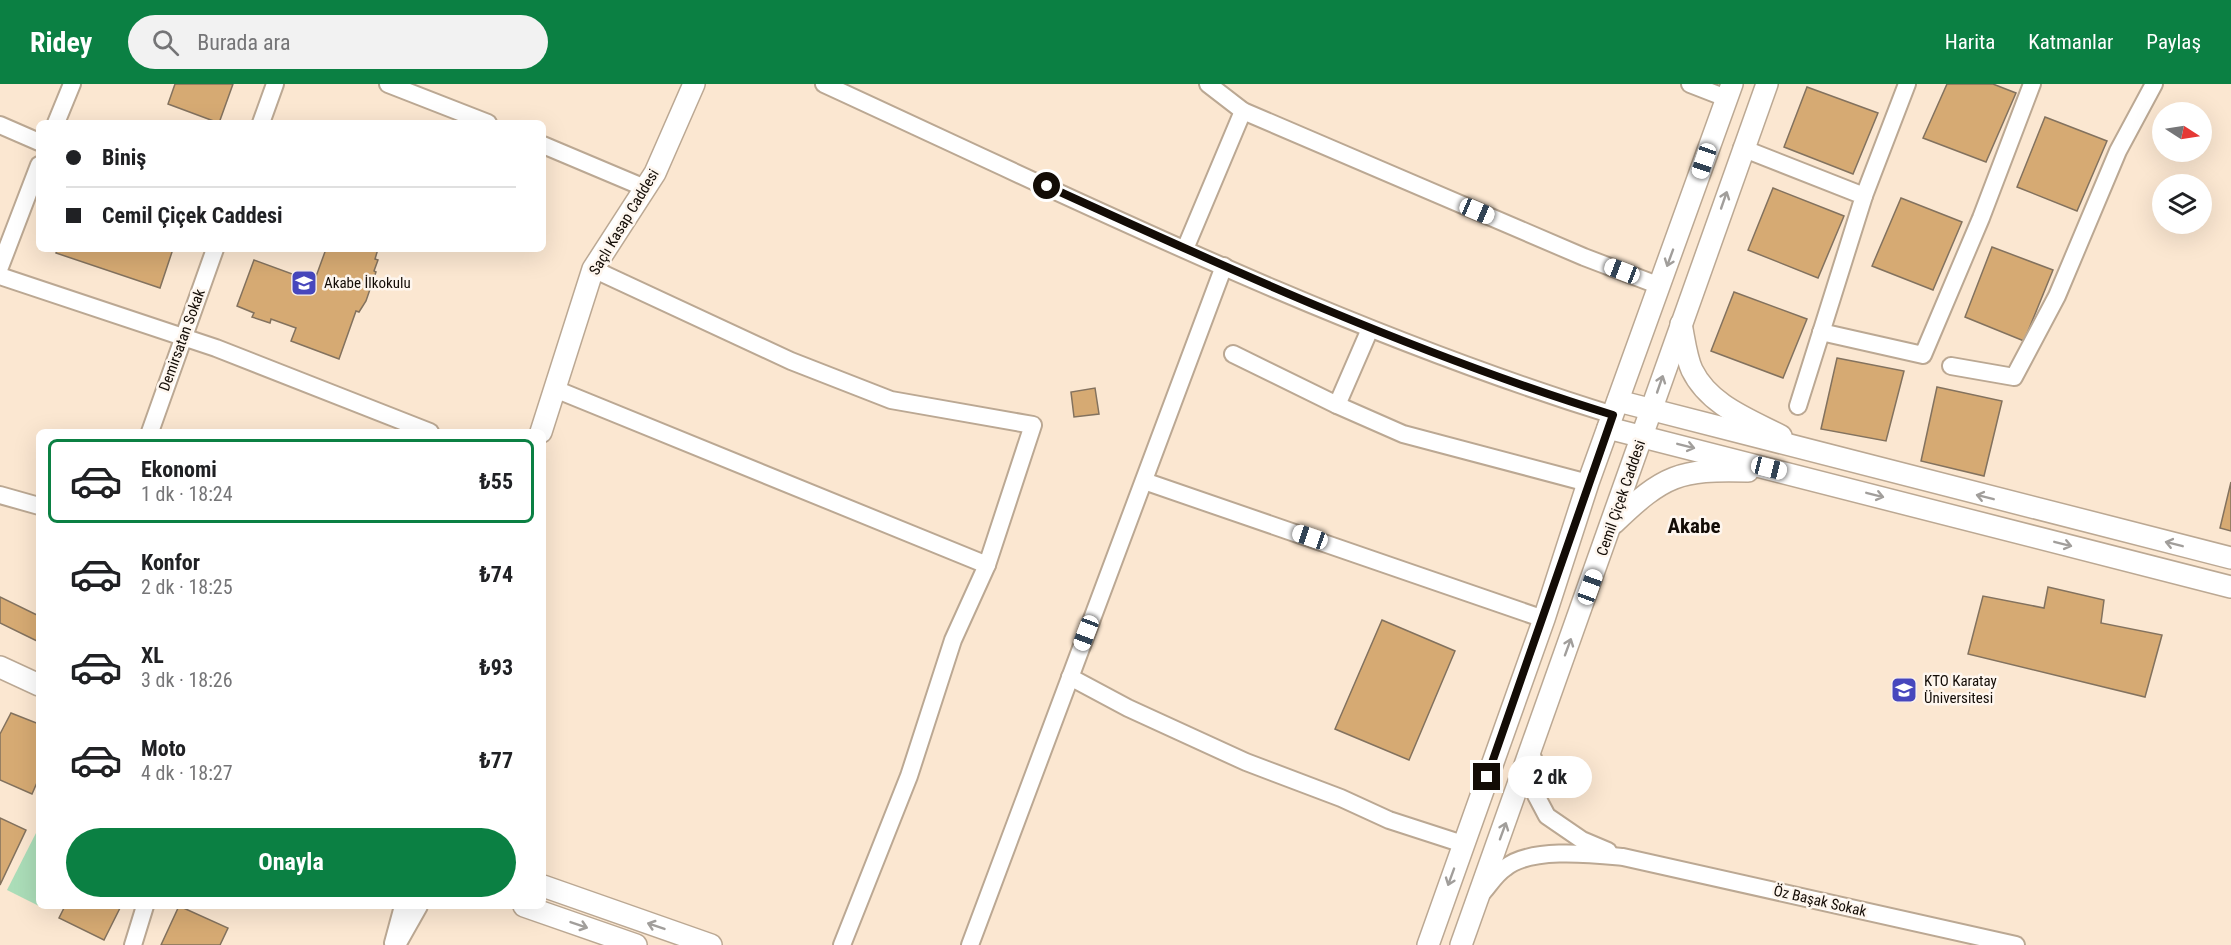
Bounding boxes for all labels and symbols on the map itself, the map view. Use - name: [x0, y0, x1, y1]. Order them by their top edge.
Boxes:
- north arrow: [2152, 102, 2212, 162]
- car: [1690, 141, 1718, 181]
- street label: Saçlı Kasap Caddesi: [585, 166, 663, 278]
- route start: [1033, 172, 1060, 199]
- one-way arrow: [1720, 191, 1731, 209]
- car: [1457, 196, 1497, 226]
- one-way arrow: [1663, 248, 1674, 267]
- car: [1602, 256, 1642, 286]
- school or university icon: Akabe İlkokulu: [289, 268, 319, 298]
- place label: Akabe İlkokulu: [324, 274, 411, 292]
- street label: Demirsatan Sokak: [155, 286, 209, 393]
- one-way arrow: [1655, 375, 1666, 394]
- street label: Cemil Çiçek Caddesi: [1593, 438, 1649, 558]
- one-way arrow: [1676, 441, 1695, 453]
- car: [1749, 455, 1789, 481]
- one-way arrow: [1865, 490, 1884, 502]
- one-way arrow: [1976, 491, 1995, 503]
- district label: Akabe: [1668, 514, 1720, 538]
- car: [1290, 523, 1330, 551]
- one-way arrow: [2165, 538, 2184, 550]
- one-way arrow: [2053, 539, 2072, 550]
- car: [1575, 567, 1605, 607]
- car: [1071, 613, 1101, 653]
- one-way arrow: [1564, 638, 1575, 657]
- place label: KTO Karatay Üniversitesi: [1924, 672, 1997, 707]
- school or university icon: KTO Karatay Üniversitesi: [1889, 675, 1919, 705]
- callout: 2 dk: [1508, 756, 1592, 798]
- route end: [1473, 763, 1500, 790]
- one-way arrow: [1499, 822, 1510, 841]
- one-way arrow: [1445, 867, 1456, 886]
- street label: Öz Başak Sokak: [1772, 882, 1868, 920]
- one-way arrow: [647, 919, 666, 930]
- one-way arrow: [570, 921, 588, 932]

